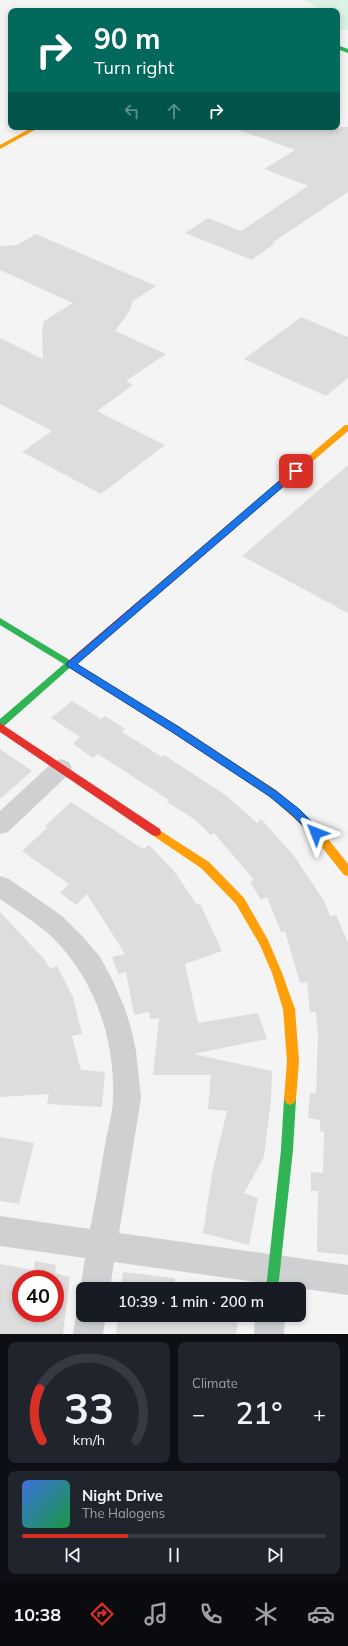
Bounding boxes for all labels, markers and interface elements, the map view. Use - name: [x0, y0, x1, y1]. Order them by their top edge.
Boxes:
- text: 90 m: [94, 21, 160, 56]
- icon: right: [28, 24, 80, 76]
- text: Turn right: [94, 56, 174, 79]
- icon: left: [121, 100, 143, 122]
- icon: ahead: [163, 100, 185, 122]
- icon: right: [205, 100, 227, 122]
- pin: [279, 454, 313, 488]
- icon: arrive: [285, 460, 307, 482]
- position arrow: [295, 812, 337, 854]
- speed limit sign: 40: [12, 1270, 64, 1322]
- text: 10:39 · 1 min · 200 m: [118, 1292, 264, 1311]
- text: Climate: [192, 1375, 238, 1391]
- text: 33: [64, 1381, 114, 1433]
- text: 21°: [235, 1394, 283, 1432]
- text: −: [192, 1400, 205, 1428]
- text: +: [313, 1400, 326, 1428]
- text: km/h: [73, 1430, 105, 1448]
- text: Night Drive: [82, 1486, 163, 1505]
- text: The Halogens: [82, 1505, 165, 1521]
- icon: previous: [62, 1544, 84, 1566]
- icon: pause: [163, 1544, 185, 1566]
- icon: next: [264, 1544, 286, 1566]
- icon: directions: [88, 1600, 116, 1628]
- icon: music: [142, 1600, 170, 1628]
- icon: phone: [197, 1600, 225, 1628]
- icon: climate: [252, 1600, 280, 1628]
- icon: car: [307, 1600, 335, 1628]
- text: 10:38: [13, 1603, 61, 1626]

